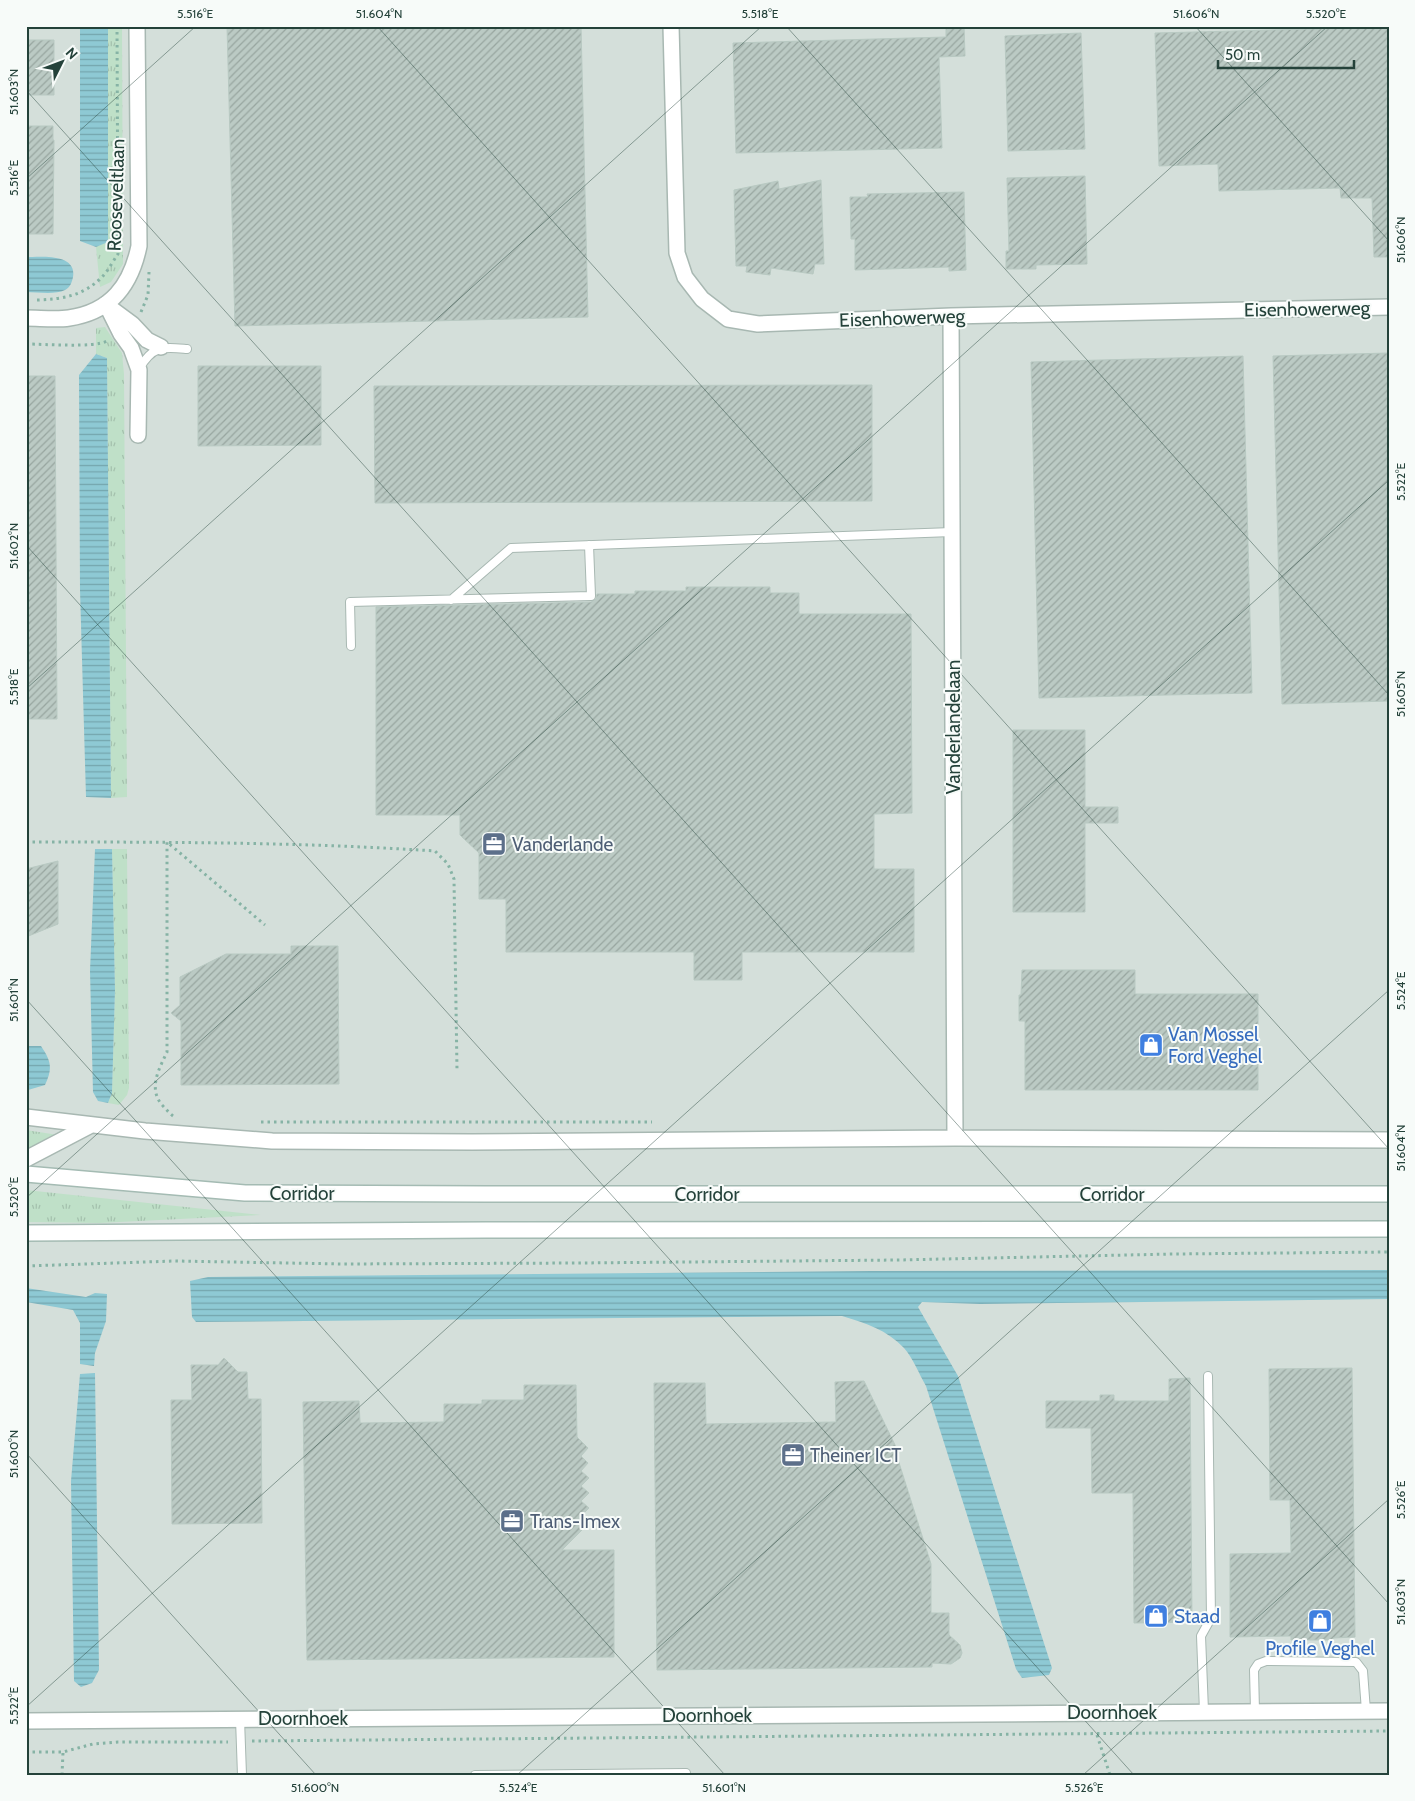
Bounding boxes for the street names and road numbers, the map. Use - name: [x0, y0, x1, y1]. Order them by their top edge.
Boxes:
- street label: Rooseveltlaan: [103, 138, 129, 252]
- street label: Eisenhowerweg: [1244, 296, 1371, 322]
- street label: Eisenhowerweg: [839, 304, 966, 332]
- street label: Vanderlandelaan: [942, 660, 965, 794]
- street label: Corridor: [270, 1182, 334, 1205]
- street label: Corridor: [675, 1183, 739, 1206]
- street label: Corridor: [1080, 1183, 1144, 1206]
- street label: Doornhoek: [1067, 1701, 1158, 1724]
- street label: Doornhoek: [662, 1704, 753, 1727]
- street label: Doornhoek: [258, 1707, 349, 1730]

